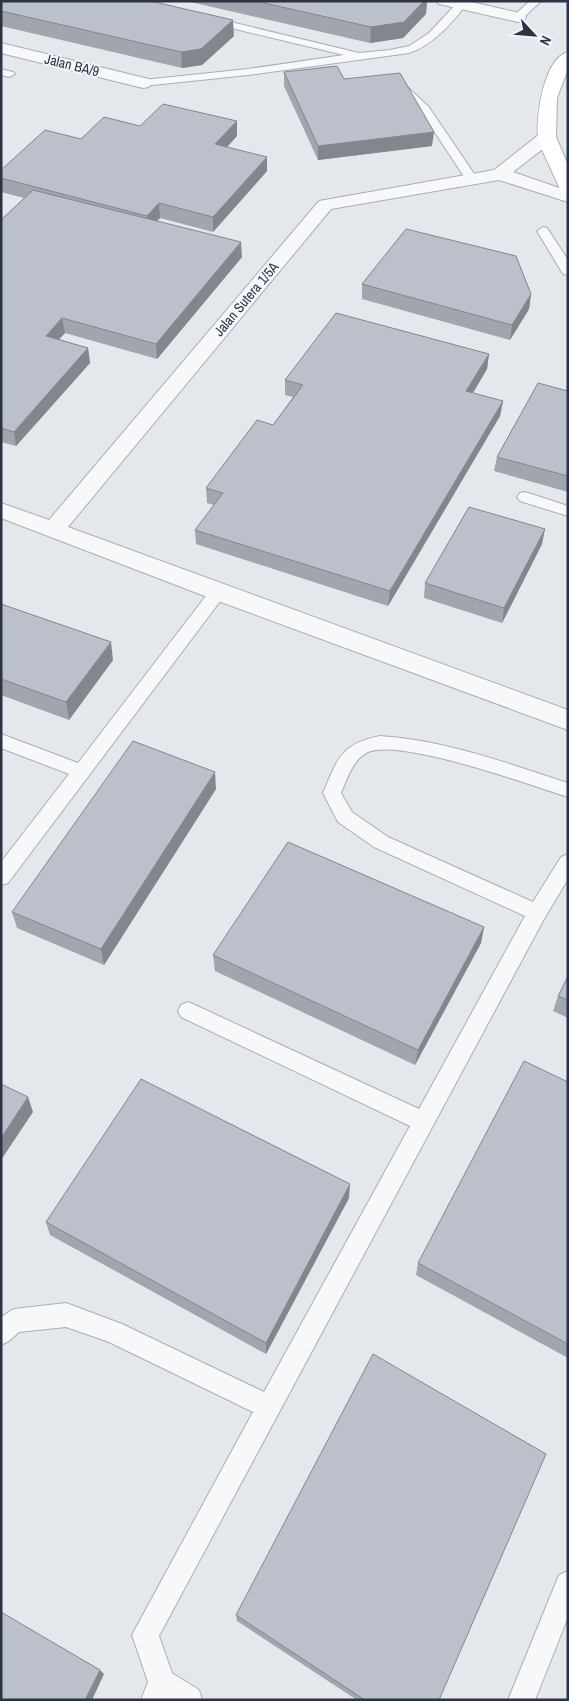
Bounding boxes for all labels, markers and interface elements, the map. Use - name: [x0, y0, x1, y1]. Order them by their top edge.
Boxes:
- north arrow: [509, 10, 559, 60]
- text: N: [536, 33, 556, 48]
- street label: Jalan BA/9: [43, 50, 101, 80]
- street label: Jalan Sutera 1/5A: [210, 258, 282, 340]

